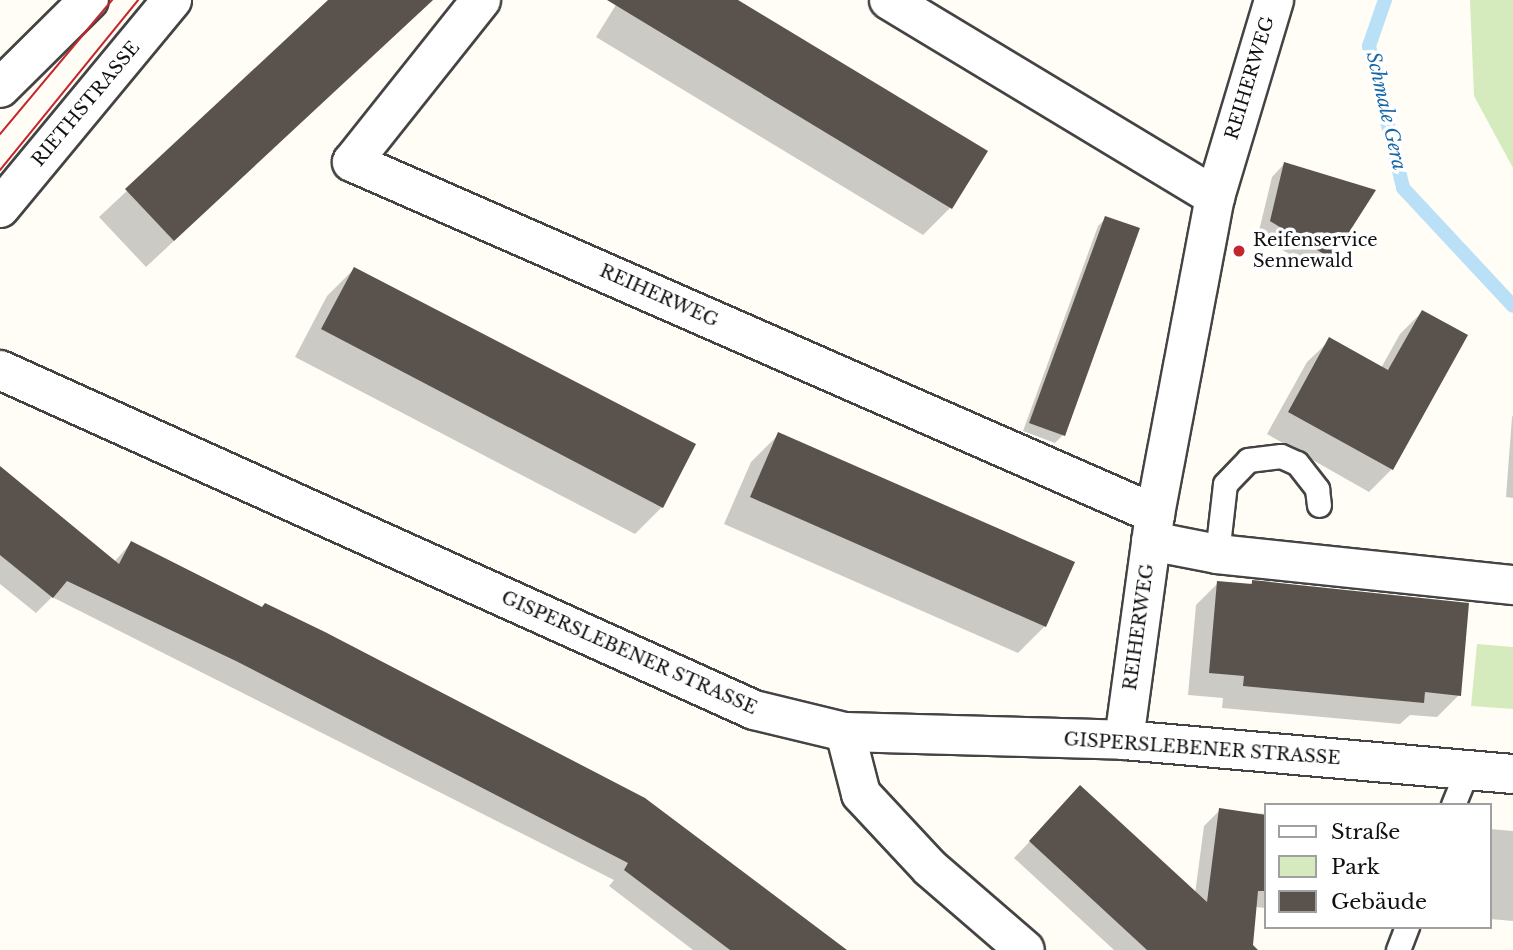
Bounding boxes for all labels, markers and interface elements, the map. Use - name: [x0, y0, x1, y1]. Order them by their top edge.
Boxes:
- street label: REIHERWEG: [1221, 14, 1279, 142]
- street label: RIETHSTRASSE: [28, 37, 144, 171]
- water label: Schmale Gera: [1361, 50, 1411, 172]
- place label: Reifenservice Sennewald: [1253, 230, 1378, 272]
- marker: Reifenservice Sennewald: [1231, 243, 1247, 259]
- street label: REIHERWEG: [596, 260, 722, 332]
- street label: REIHERWEG: [1119, 562, 1159, 692]
- street label: GISPERSLEBENER STRASSE: [498, 587, 760, 719]
- street label: GISPERSLEBENER STRASSE: [1063, 729, 1341, 769]
- legend: [1264, 803, 1492, 929]
- text: Straße: [1331, 819, 1400, 845]
- text: Park: [1331, 854, 1380, 880]
- text: Gebäude: [1331, 889, 1427, 915]

